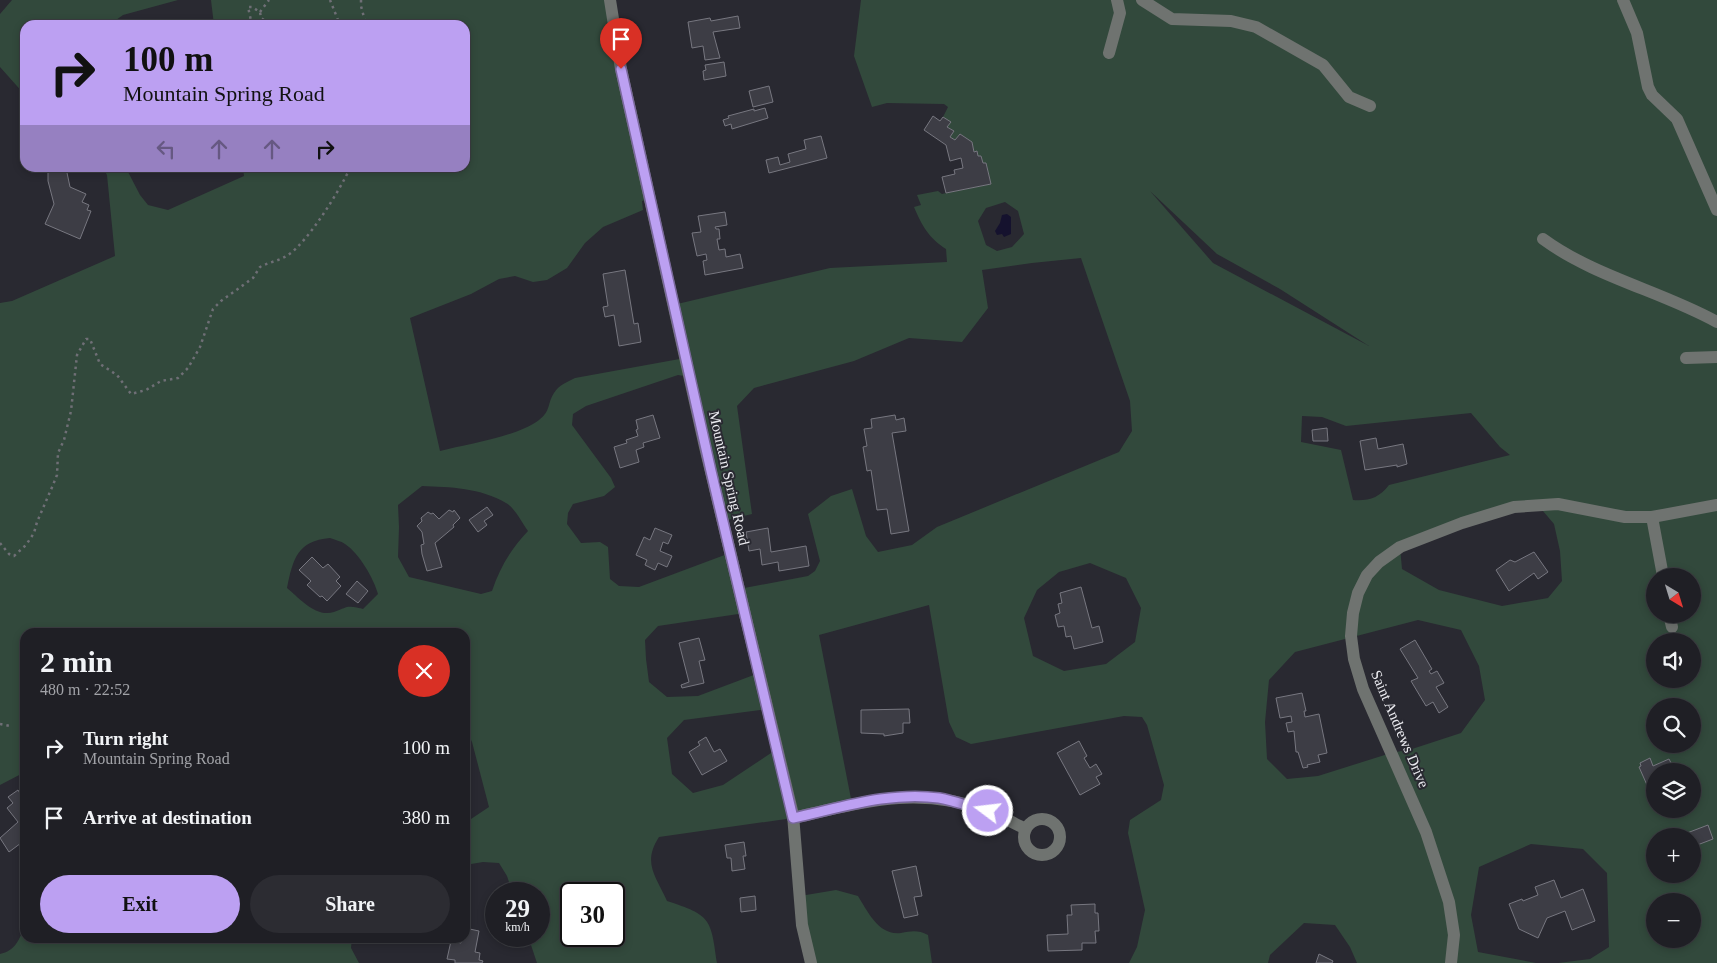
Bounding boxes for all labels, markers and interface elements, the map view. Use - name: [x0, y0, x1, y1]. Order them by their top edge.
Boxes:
- pin: [600, 18, 642, 69]
- icon: arrive: [607, 25, 635, 53]
- icon: right: [40, 40, 105, 105]
- text: 100 m: [123, 40, 213, 79]
- text: Mountain Spring Road: [123, 81, 325, 106]
- icon: left: [152, 135, 180, 163]
- icon: ahead: [205, 135, 233, 163]
- icon: ahead: [258, 135, 286, 163]
- icon: right: [311, 135, 339, 163]
- street label: Mountain Spring Road: [706, 409, 752, 547]
- north arrow: [1646, 568, 1701, 622]
- map controls: [1646, 568, 1701, 948]
- button: sound: [1646, 633, 1701, 688]
- text: 2 min: [40, 645, 113, 678]
- button: close: [398, 645, 450, 697]
- street label: Saint Andrews Drive: [1368, 668, 1432, 790]
- text: 480 m · 22:52: [40, 681, 130, 698]
- button: search: [1646, 698, 1701, 753]
- text: Turn right: [83, 728, 168, 749]
- icon: right: [40, 734, 68, 762]
- text: 100 m: [402, 737, 450, 758]
- text: Mountain Spring Road: [83, 750, 230, 767]
- button: layers: [1646, 763, 1701, 818]
- position arrow: [961, 784, 1013, 836]
- icon: arrive: [40, 804, 68, 832]
- text: Arrive at destination: [83, 807, 252, 828]
- text: 380 m: [402, 807, 450, 828]
- button: +: [1646, 828, 1701, 883]
- button: Exit: [40, 875, 240, 933]
- button: Share: [250, 875, 450, 933]
- speed limit sign: 30: [560, 882, 625, 947]
- button: −: [1646, 893, 1701, 948]
- text: 29: [505, 895, 530, 922]
- text: km/h: [505, 920, 530, 934]

